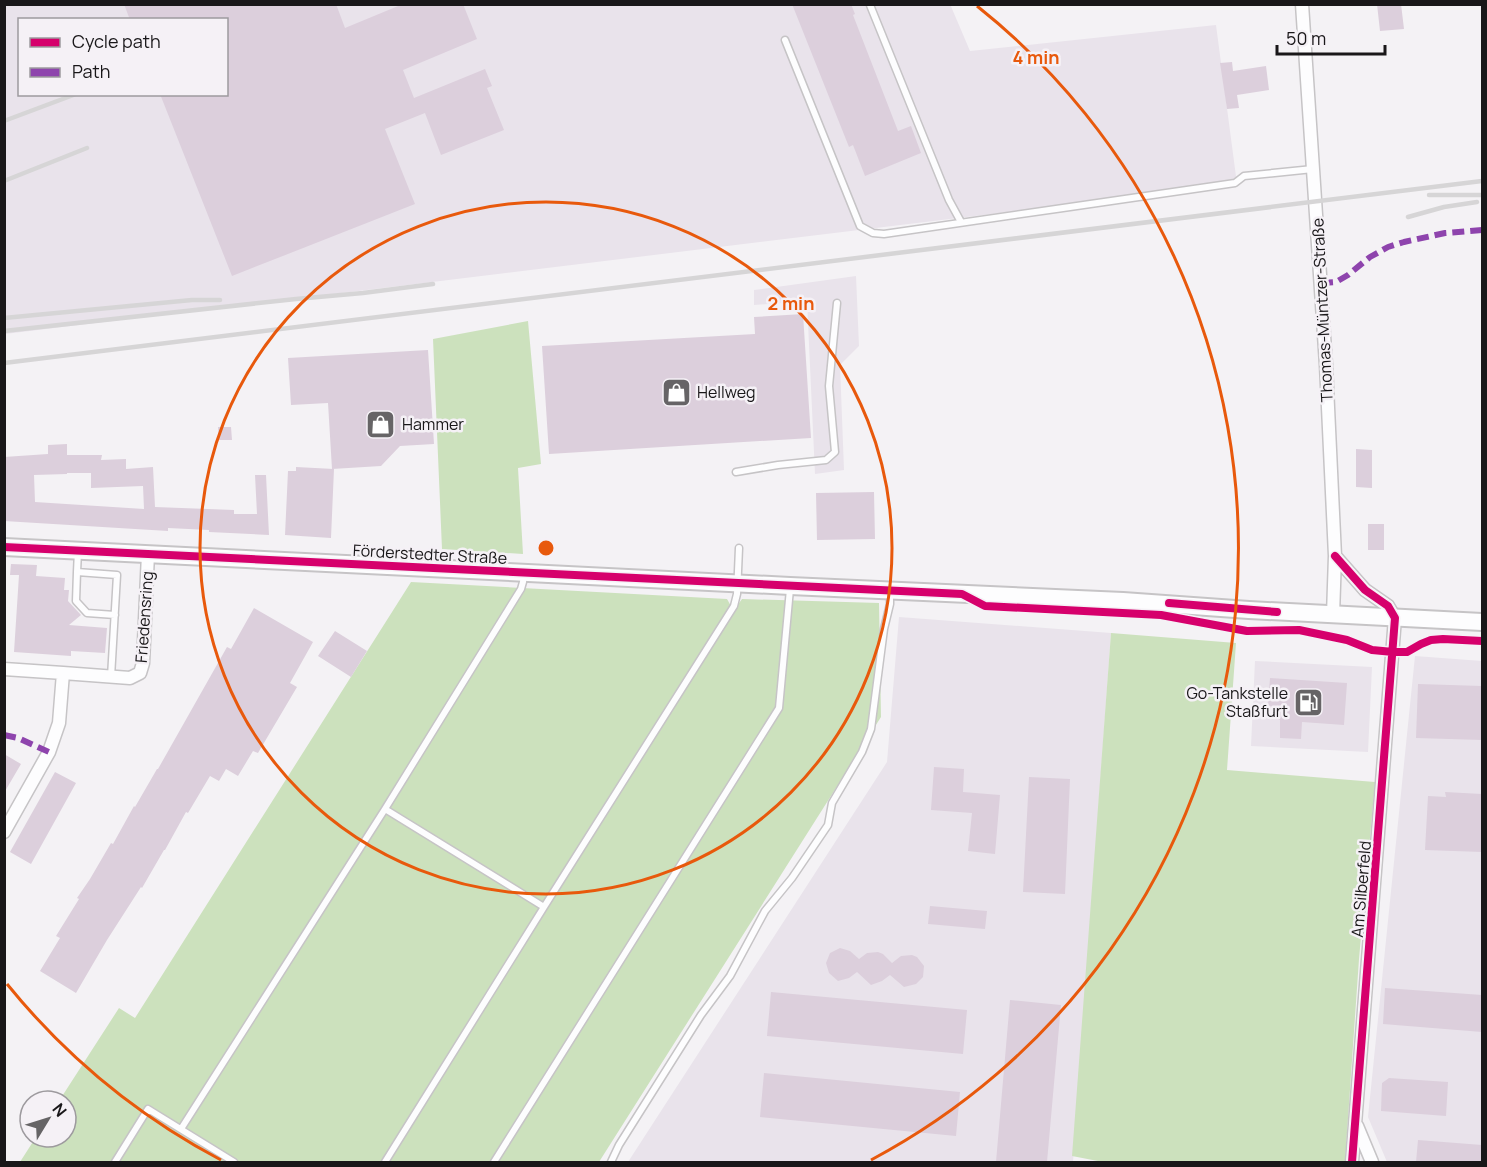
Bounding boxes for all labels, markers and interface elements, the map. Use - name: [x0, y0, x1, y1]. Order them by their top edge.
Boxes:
- legend: [18, 18, 228, 96]
- scale bar: [1277, 18, 1385, 56]
- text: 50 m: [1286, 26, 1326, 50]
- text: Cycle path: [72, 29, 161, 53]
- text: 4 min: [1012, 45, 1060, 69]
- text: Path: [72, 59, 110, 83]
- street label: Thomas-Müntzer-Straße: [1306, 217, 1338, 403]
- text: 2 min: [768, 291, 814, 315]
- shop icon: Hellweg: [660, 376, 692, 408]
- place label: Hellweg: [697, 381, 756, 403]
- shop icon: Hammer: [365, 408, 397, 440]
- place label: Hammer: [402, 413, 464, 435]
- centre of rings: [536, 538, 556, 558]
- street label: Förderstedter Straße: [352, 539, 508, 569]
- street label: Friedensring: [130, 570, 158, 664]
- place label: Go-Tankstelle Staßfurt: [1187, 682, 1288, 722]
- fuel station icon: Go-Tankstelle Staßfurt: [1293, 686, 1325, 718]
- street label: Am Silberfeld: [1346, 840, 1376, 938]
- north arrow: [18, 1089, 78, 1149]
- text: N: [48, 1098, 72, 1121]

